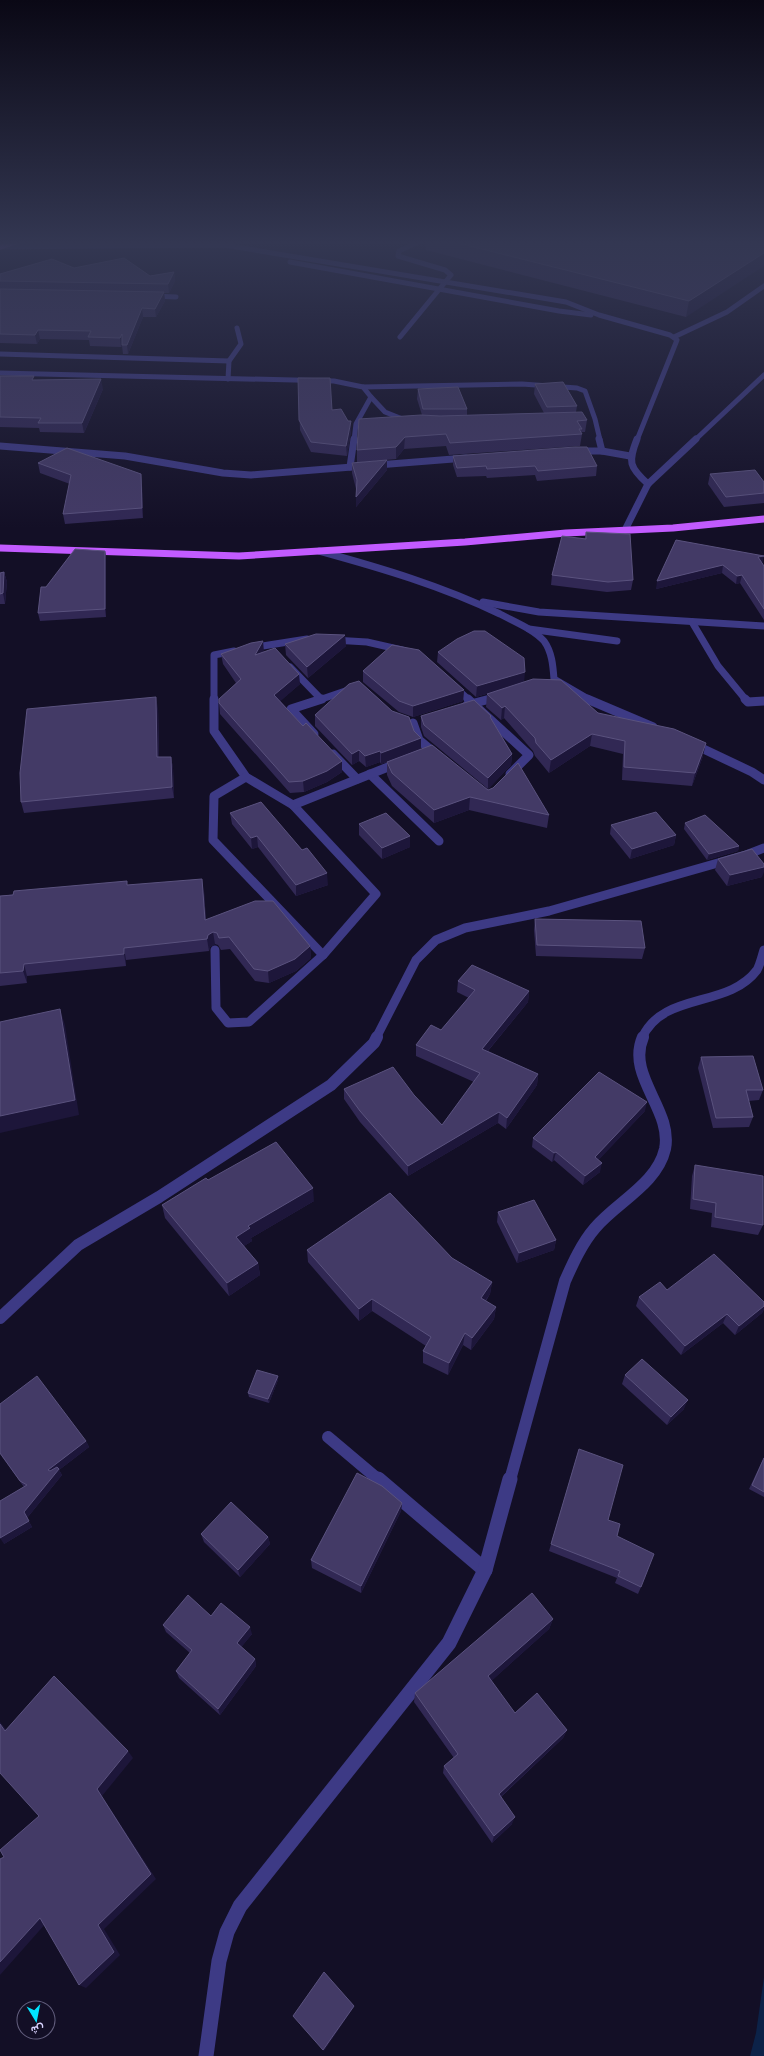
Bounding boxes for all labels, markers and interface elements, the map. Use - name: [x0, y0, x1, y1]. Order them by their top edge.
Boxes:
- north arrow: [16, 2000, 56, 2040]
- text: ش: [30, 2022, 45, 2037]

